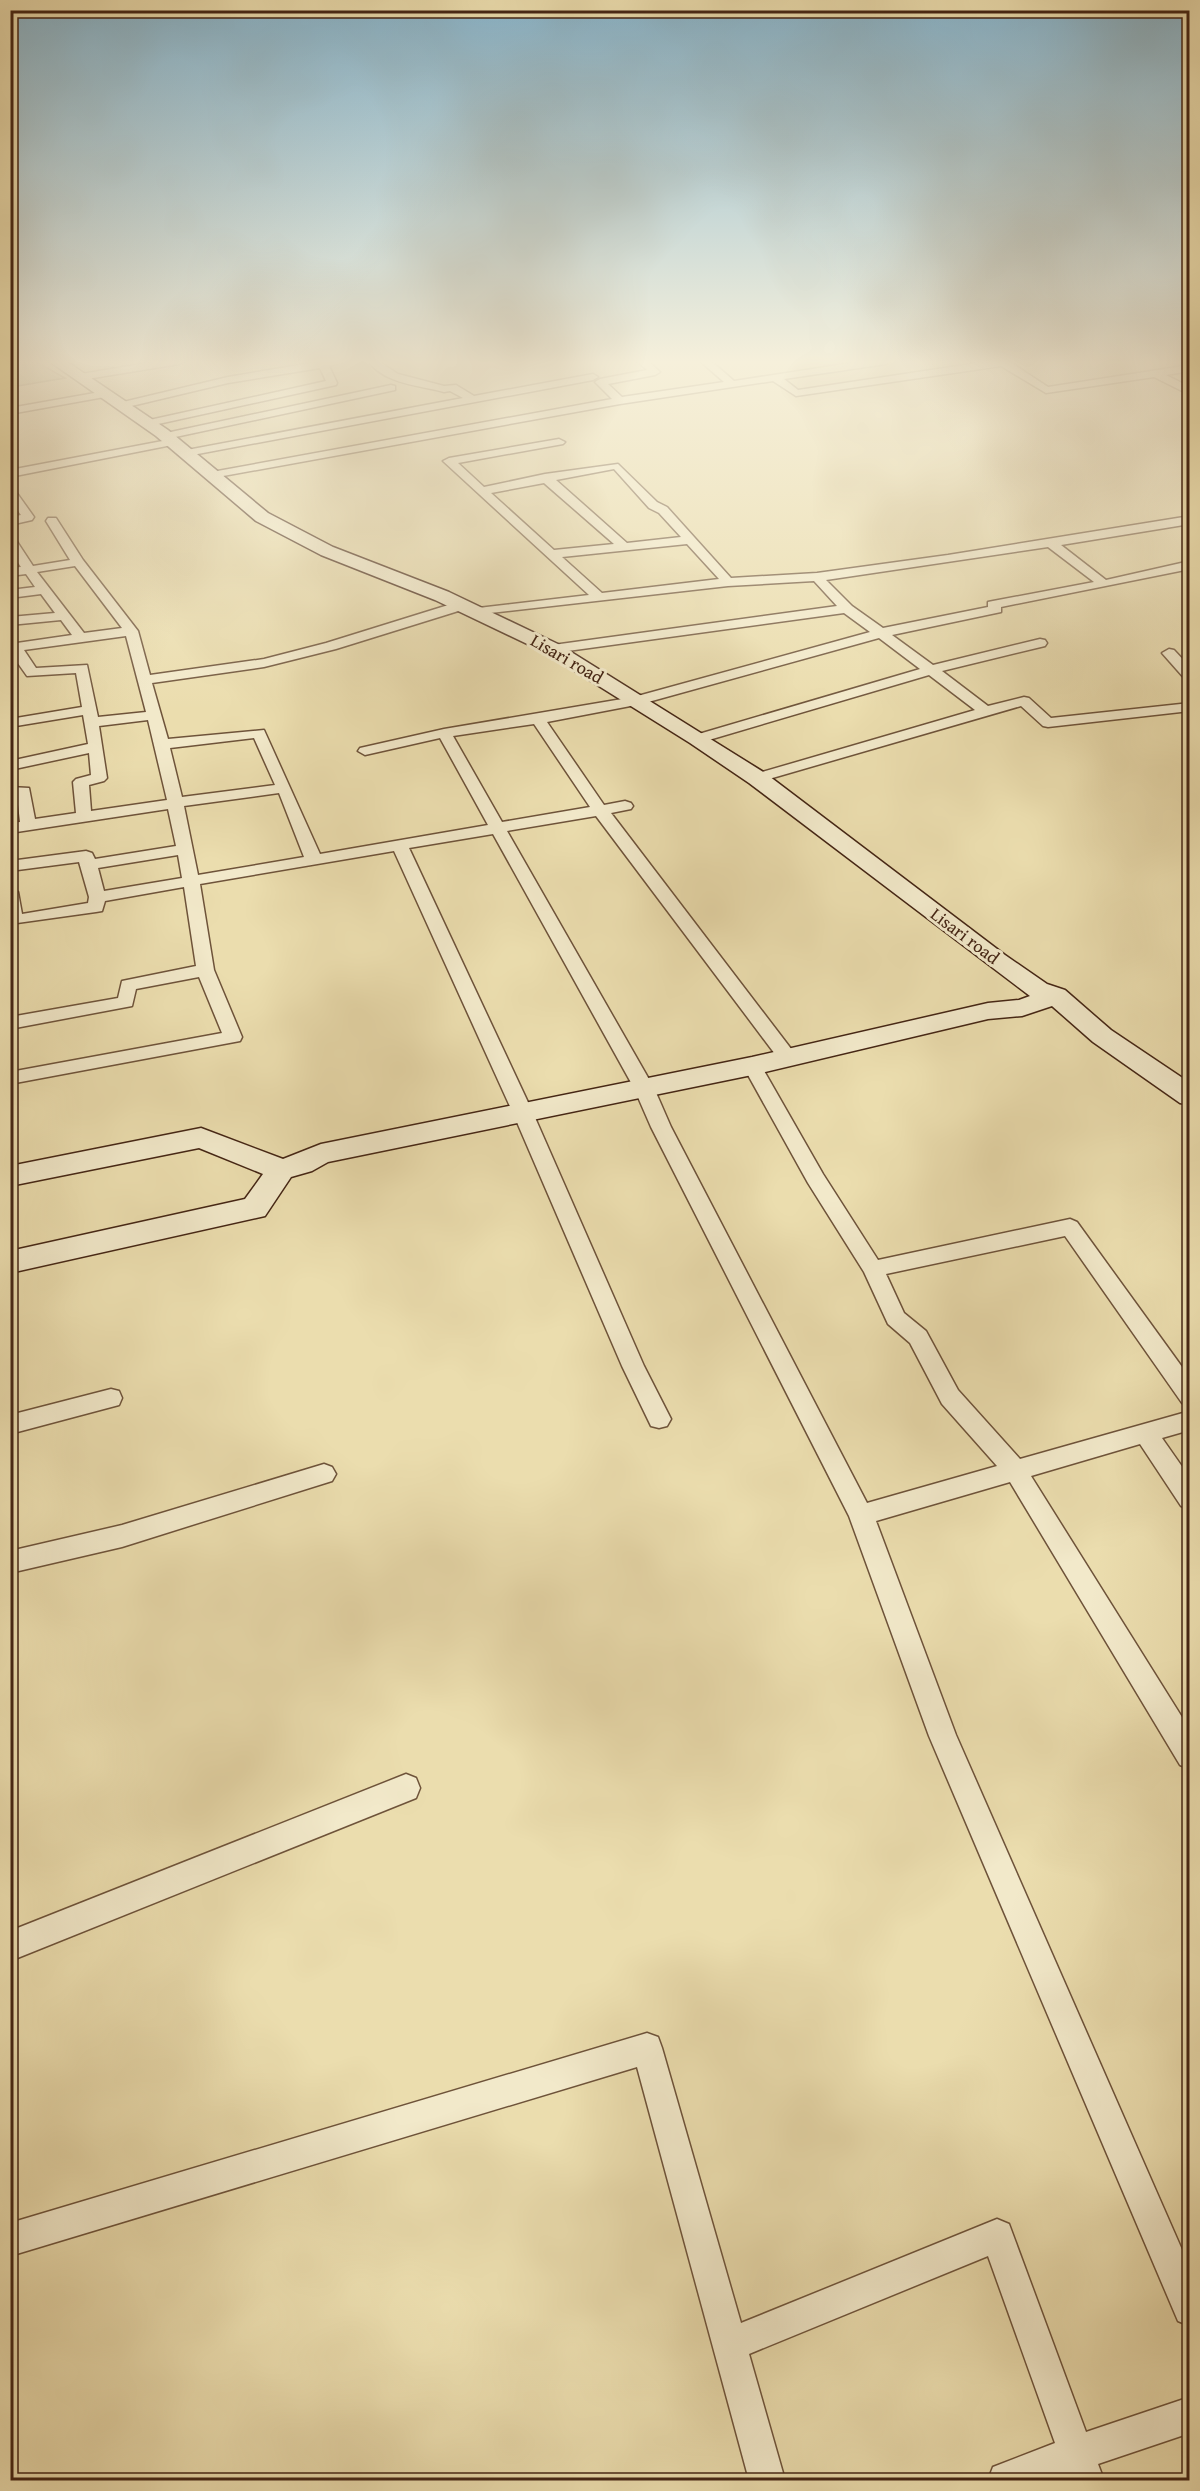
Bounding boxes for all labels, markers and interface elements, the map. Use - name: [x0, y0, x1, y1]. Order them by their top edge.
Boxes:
- street label: Lisari road: [526, 627, 609, 691]
- street label: Lisari road: [925, 901, 1006, 971]

